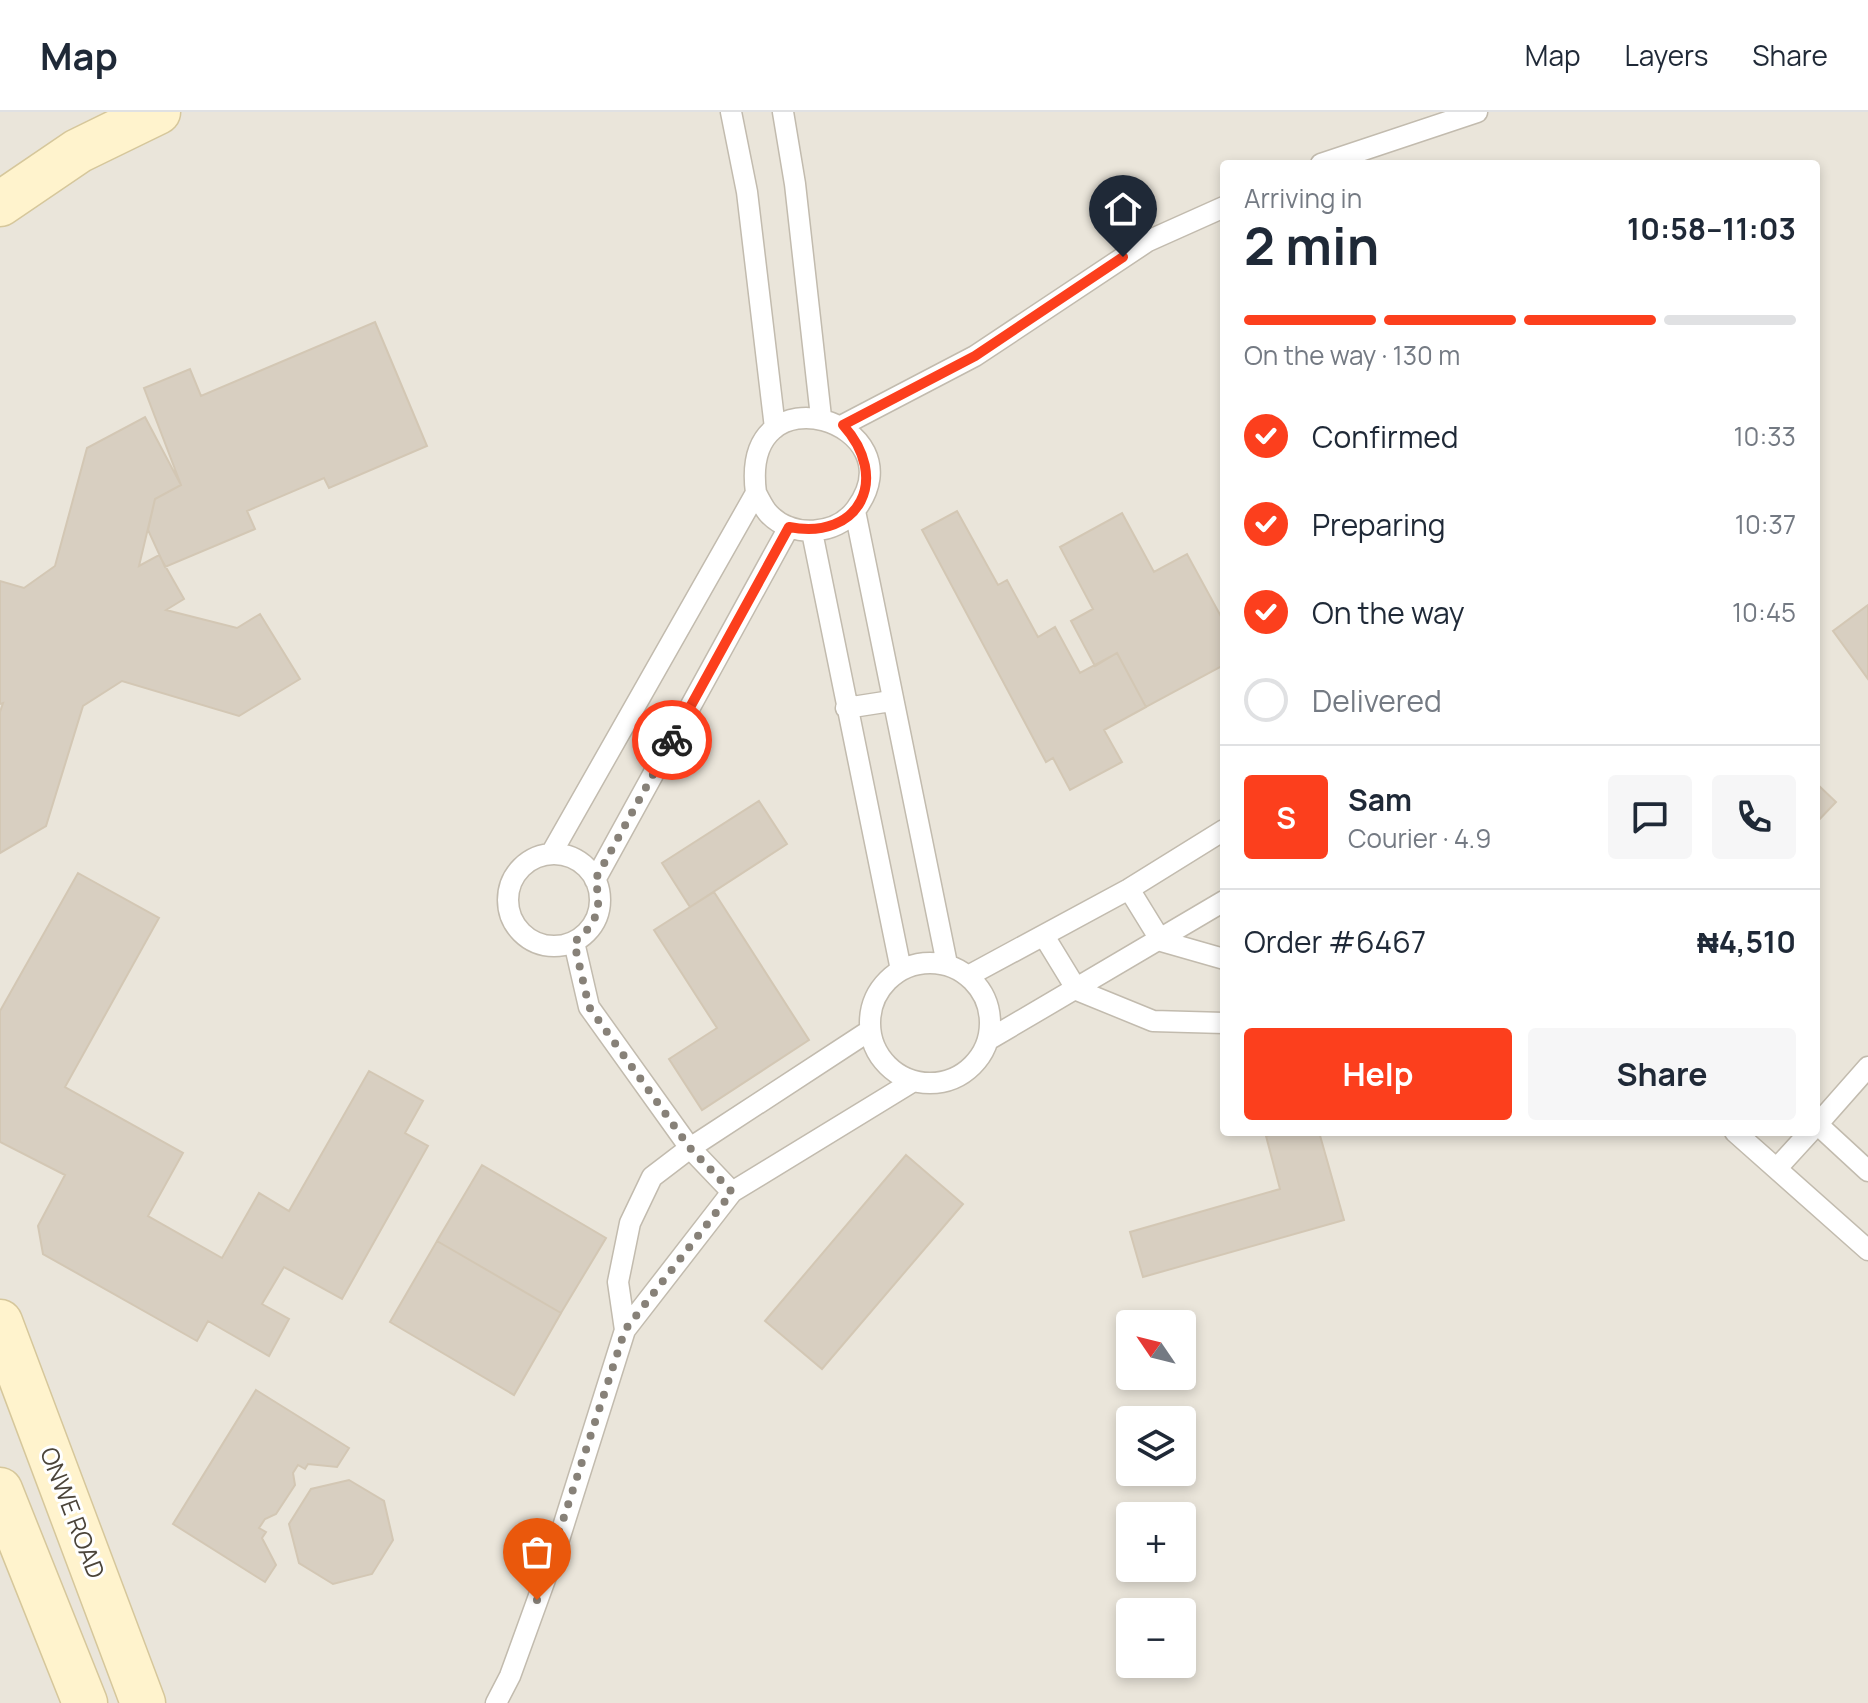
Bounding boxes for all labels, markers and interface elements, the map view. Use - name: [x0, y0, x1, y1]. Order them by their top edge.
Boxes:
- text: Map: [40, 29, 118, 81]
- text: Map: [1525, 36, 1581, 74]
- text: Layers: [1625, 36, 1708, 74]
- text: Share: [1752, 36, 1828, 74]
- pin: [1089, 175, 1157, 257]
- text: Arriving in: [1244, 180, 1362, 216]
- icon: home: [1101, 187, 1145, 231]
- text: 10:58–11:03: [1627, 208, 1796, 249]
- text: 2 min: [1244, 210, 1379, 281]
- text: On the way · 130 m: [1244, 337, 1460, 373]
- icon: check: [1244, 414, 1288, 458]
- text: Confirmed: [1312, 416, 1459, 457]
- text: 10:33: [1733, 418, 1796, 454]
- icon: check: [1244, 502, 1288, 546]
- text: Preparing: [1312, 504, 1446, 545]
- text: 10:37: [1735, 506, 1796, 542]
- icon: check: [1244, 590, 1288, 634]
- text: On the way: [1312, 592, 1465, 633]
- text: 10:45: [1732, 594, 1796, 630]
- text: Delivered: [1312, 680, 1442, 721]
- courier: [632, 700, 712, 780]
- icon: bike: [650, 718, 694, 762]
- button: chat: [1608, 775, 1692, 859]
- button: phone: [1712, 775, 1796, 859]
- text: Sam: [1348, 779, 1412, 820]
- text: S: [1276, 797, 1296, 838]
- text: Courier · 4.9: [1348, 820, 1491, 856]
- text: Order #6467: [1244, 921, 1426, 962]
- text: ₦4,510: [1697, 921, 1796, 962]
- button: Help: [1244, 1028, 1512, 1120]
- button: Share: [1528, 1028, 1796, 1120]
- north arrow: [1116, 1310, 1196, 1390]
- map controls: [1116, 1310, 1196, 1678]
- button: layers: [1116, 1406, 1196, 1486]
- street label: ONWE ROAD: [33, 1442, 114, 1583]
- button: +: [1116, 1502, 1196, 1582]
- pin: [503, 1518, 571, 1600]
- icon: bag: [515, 1530, 559, 1574]
- button: −: [1116, 1598, 1196, 1678]

